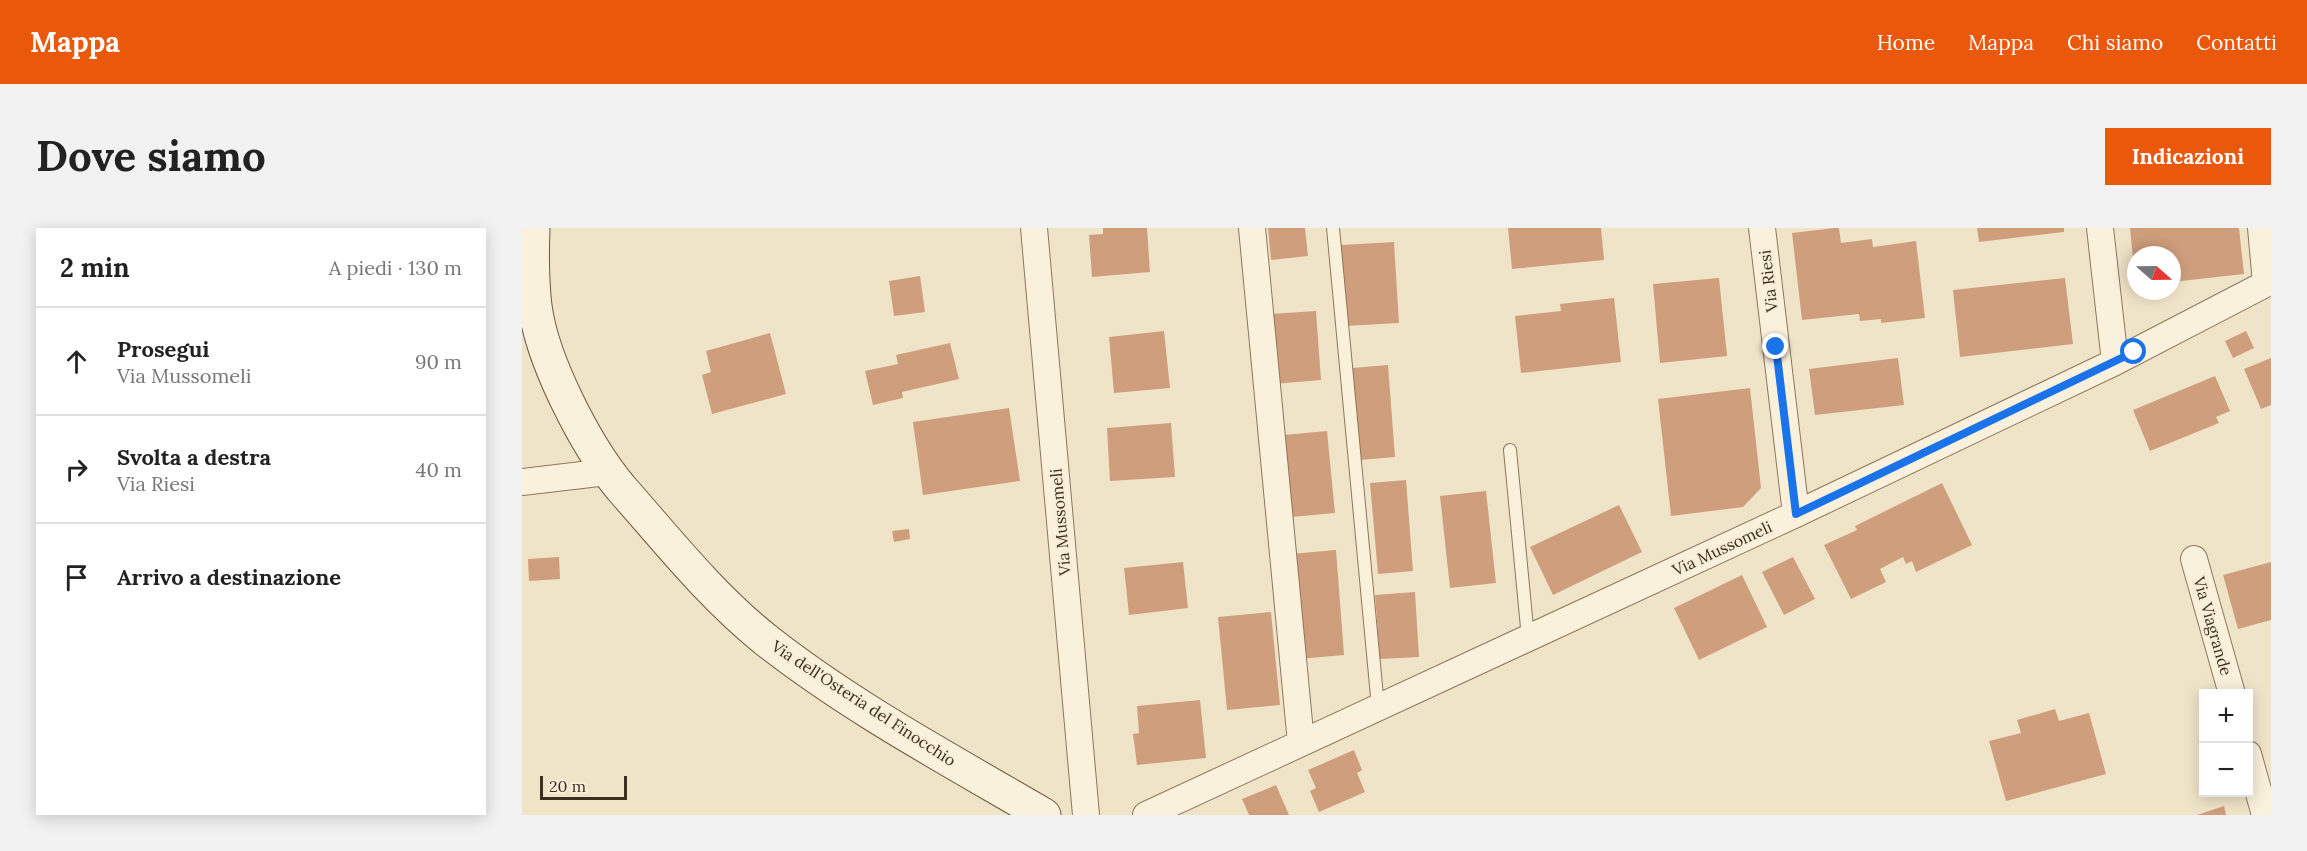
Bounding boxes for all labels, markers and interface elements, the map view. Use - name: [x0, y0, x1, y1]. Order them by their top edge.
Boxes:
- text: Mappa: [30, 24, 120, 60]
- text: Home: [1877, 29, 1935, 56]
- text: Mappa: [1968, 29, 2034, 56]
- text: Chi siamo: [2067, 29, 2163, 56]
- text: Contatti: [2196, 29, 2277, 56]
- button: Indicazioni: [2105, 128, 2271, 185]
- text: Dove siamo: [36, 129, 266, 183]
- north arrow: [2127, 246, 2181, 300]
- street label: Via Riesi: [1754, 249, 1782, 314]
- text: 2 min: [60, 251, 130, 284]
- text: A piedi · 130 m: [329, 255, 462, 280]
- route end: [1762, 333, 1788, 359]
- text: Prosegui: [117, 335, 209, 363]
- route start: [2120, 338, 2146, 364]
- icon: ahead: [60, 345, 93, 378]
- text: 90 m: [415, 349, 462, 374]
- text: Via Mussomeli: [117, 363, 251, 388]
- text: Svolta a destra: [117, 443, 271, 471]
- icon: right: [60, 453, 93, 486]
- text: 40 m: [416, 457, 462, 482]
- street label: Via Mussomeli: [1045, 468, 1075, 577]
- text: Via Riesi: [117, 471, 195, 496]
- street label: Via Mussomeli: [1668, 516, 1775, 580]
- icon: arrive: [60, 561, 93, 594]
- text: Arrivo a destinazione: [117, 563, 341, 591]
- street label: Via Viagrande: [2189, 573, 2237, 678]
- street label: Via dell'Osteria del Finocchio: [767, 635, 960, 770]
- map controls: [2199, 689, 2253, 797]
- button: +: [2199, 689, 2253, 743]
- button: −: [2199, 743, 2253, 797]
- scale bar: [540, 773, 627, 800]
- text: 20 m: [549, 776, 586, 796]

